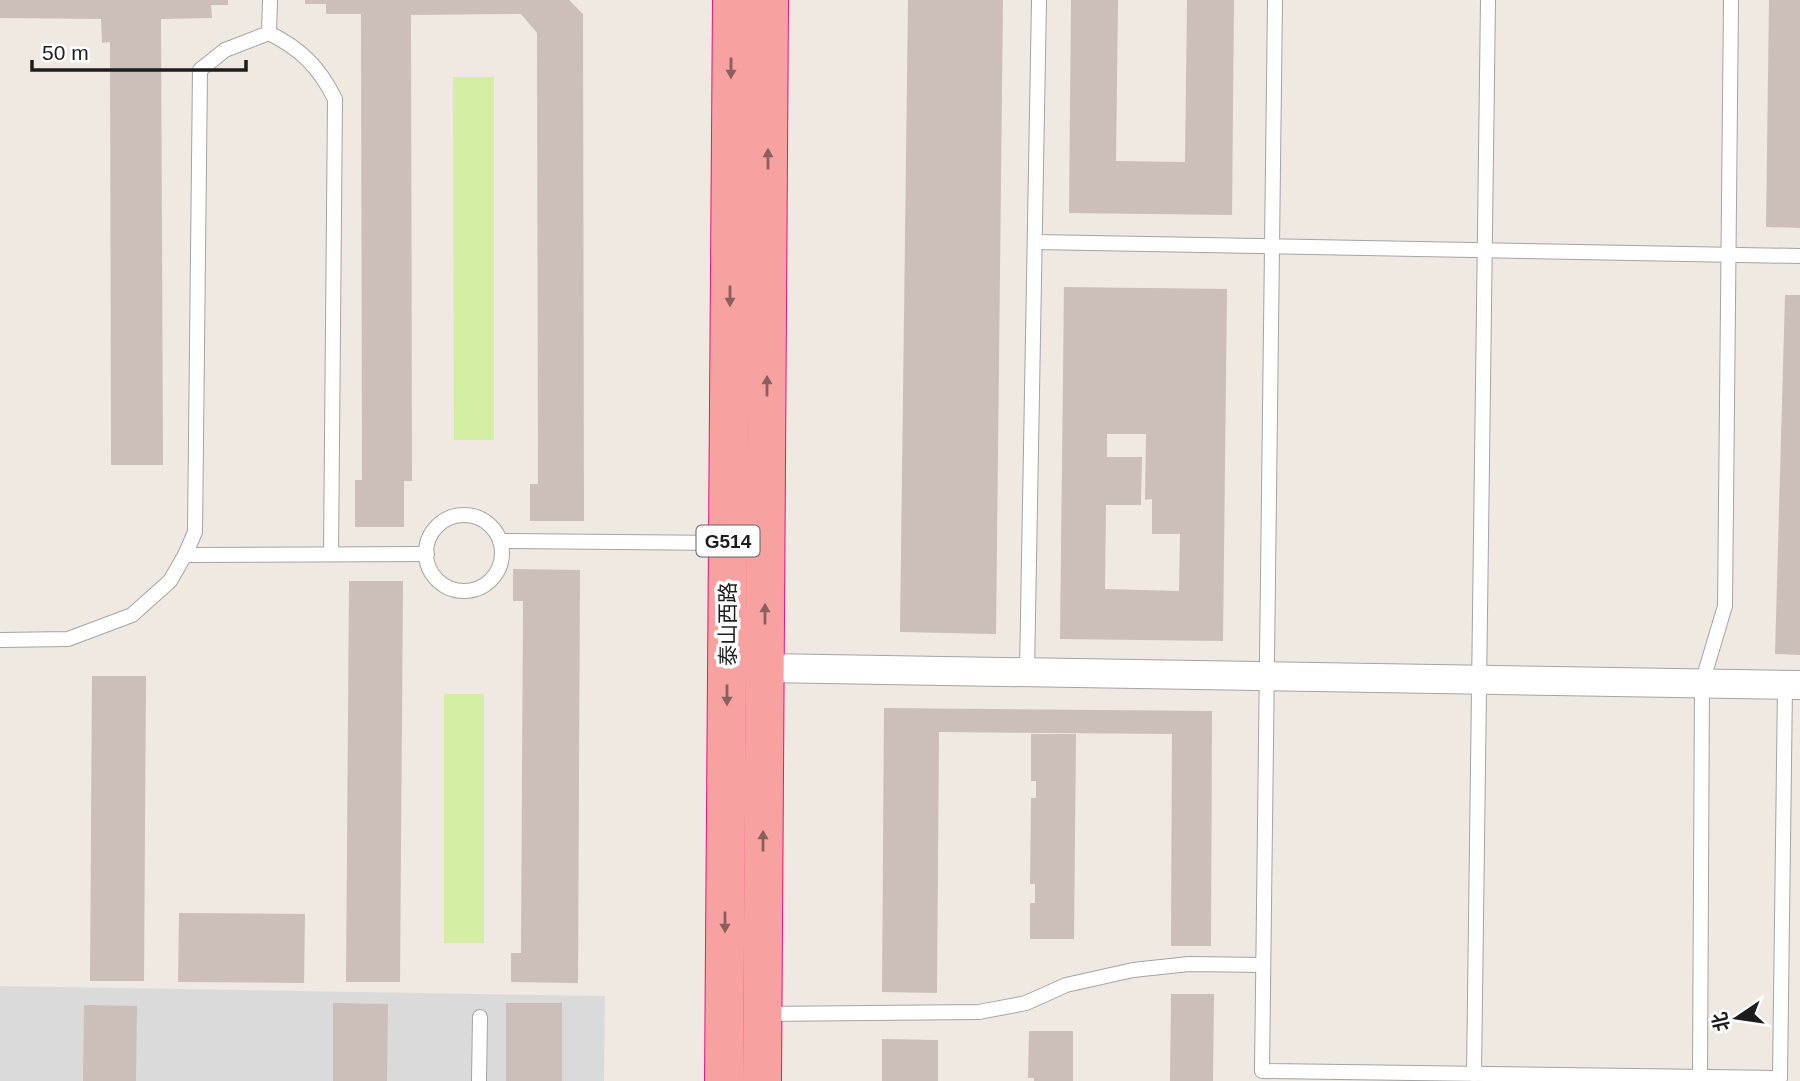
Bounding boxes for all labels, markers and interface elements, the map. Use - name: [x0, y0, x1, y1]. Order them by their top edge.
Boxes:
- scale bar: [32, 28, 245, 72]
- text: 50 m: [42, 41, 89, 64]
- one-way arrow: [725, 57, 737, 79]
- one-way arrow: [762, 148, 774, 170]
- one-way arrow: [724, 285, 736, 307]
- one-way arrow: [761, 375, 772, 397]
- road number: G514: [696, 526, 760, 556]
- street label: 泰山西路: [716, 582, 739, 666]
- one-way arrow: [759, 603, 771, 625]
- one-way arrow: [721, 684, 733, 706]
- one-way arrow: [757, 830, 769, 852]
- one-way arrow: [719, 911, 731, 933]
- north arrow: [1702, 983, 1772, 1053]
- text: 北: [1709, 1010, 1733, 1033]

